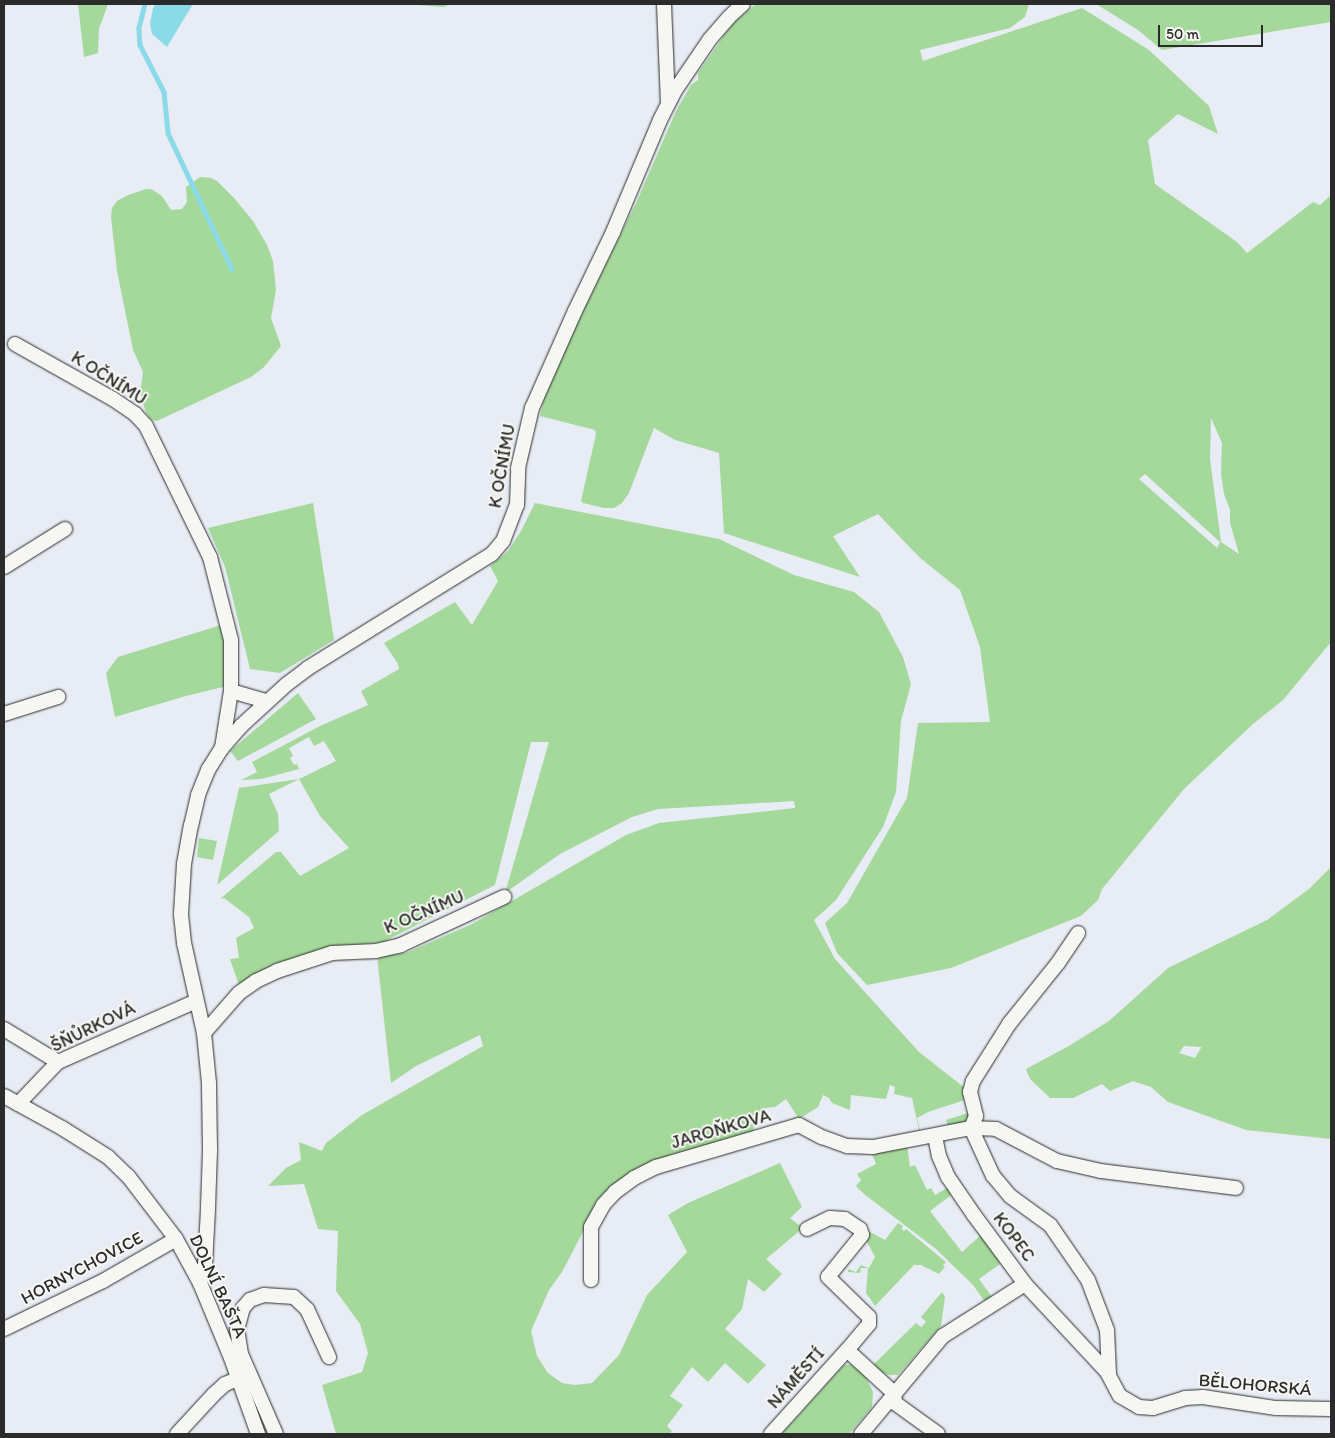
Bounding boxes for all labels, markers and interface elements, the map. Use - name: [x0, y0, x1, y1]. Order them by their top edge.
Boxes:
- scale bar: [1160, 15, 1265, 47]
- text: 50 m: [1166, 25, 1199, 43]
- street label: K OČNÍMU: [67, 346, 151, 410]
- street label: K OČNÍMU: [484, 422, 520, 510]
- street label: K OČNÍMU: [380, 885, 468, 939]
- street label: ŠŇŮRKOVÁ: [47, 997, 139, 1057]
- street label: JAROŇKOVA: [669, 1104, 773, 1154]
- street label: KOPEC: [988, 1208, 1040, 1266]
- street label: HORNYCHOVICE: [17, 1227, 147, 1309]
- street label: DOLNÍ BAŠTA: [185, 1231, 251, 1341]
- street label: NÁMĚSTÍ: [763, 1343, 829, 1413]
- street label: BĚLOHORSKÁ: [1198, 1369, 1312, 1401]

